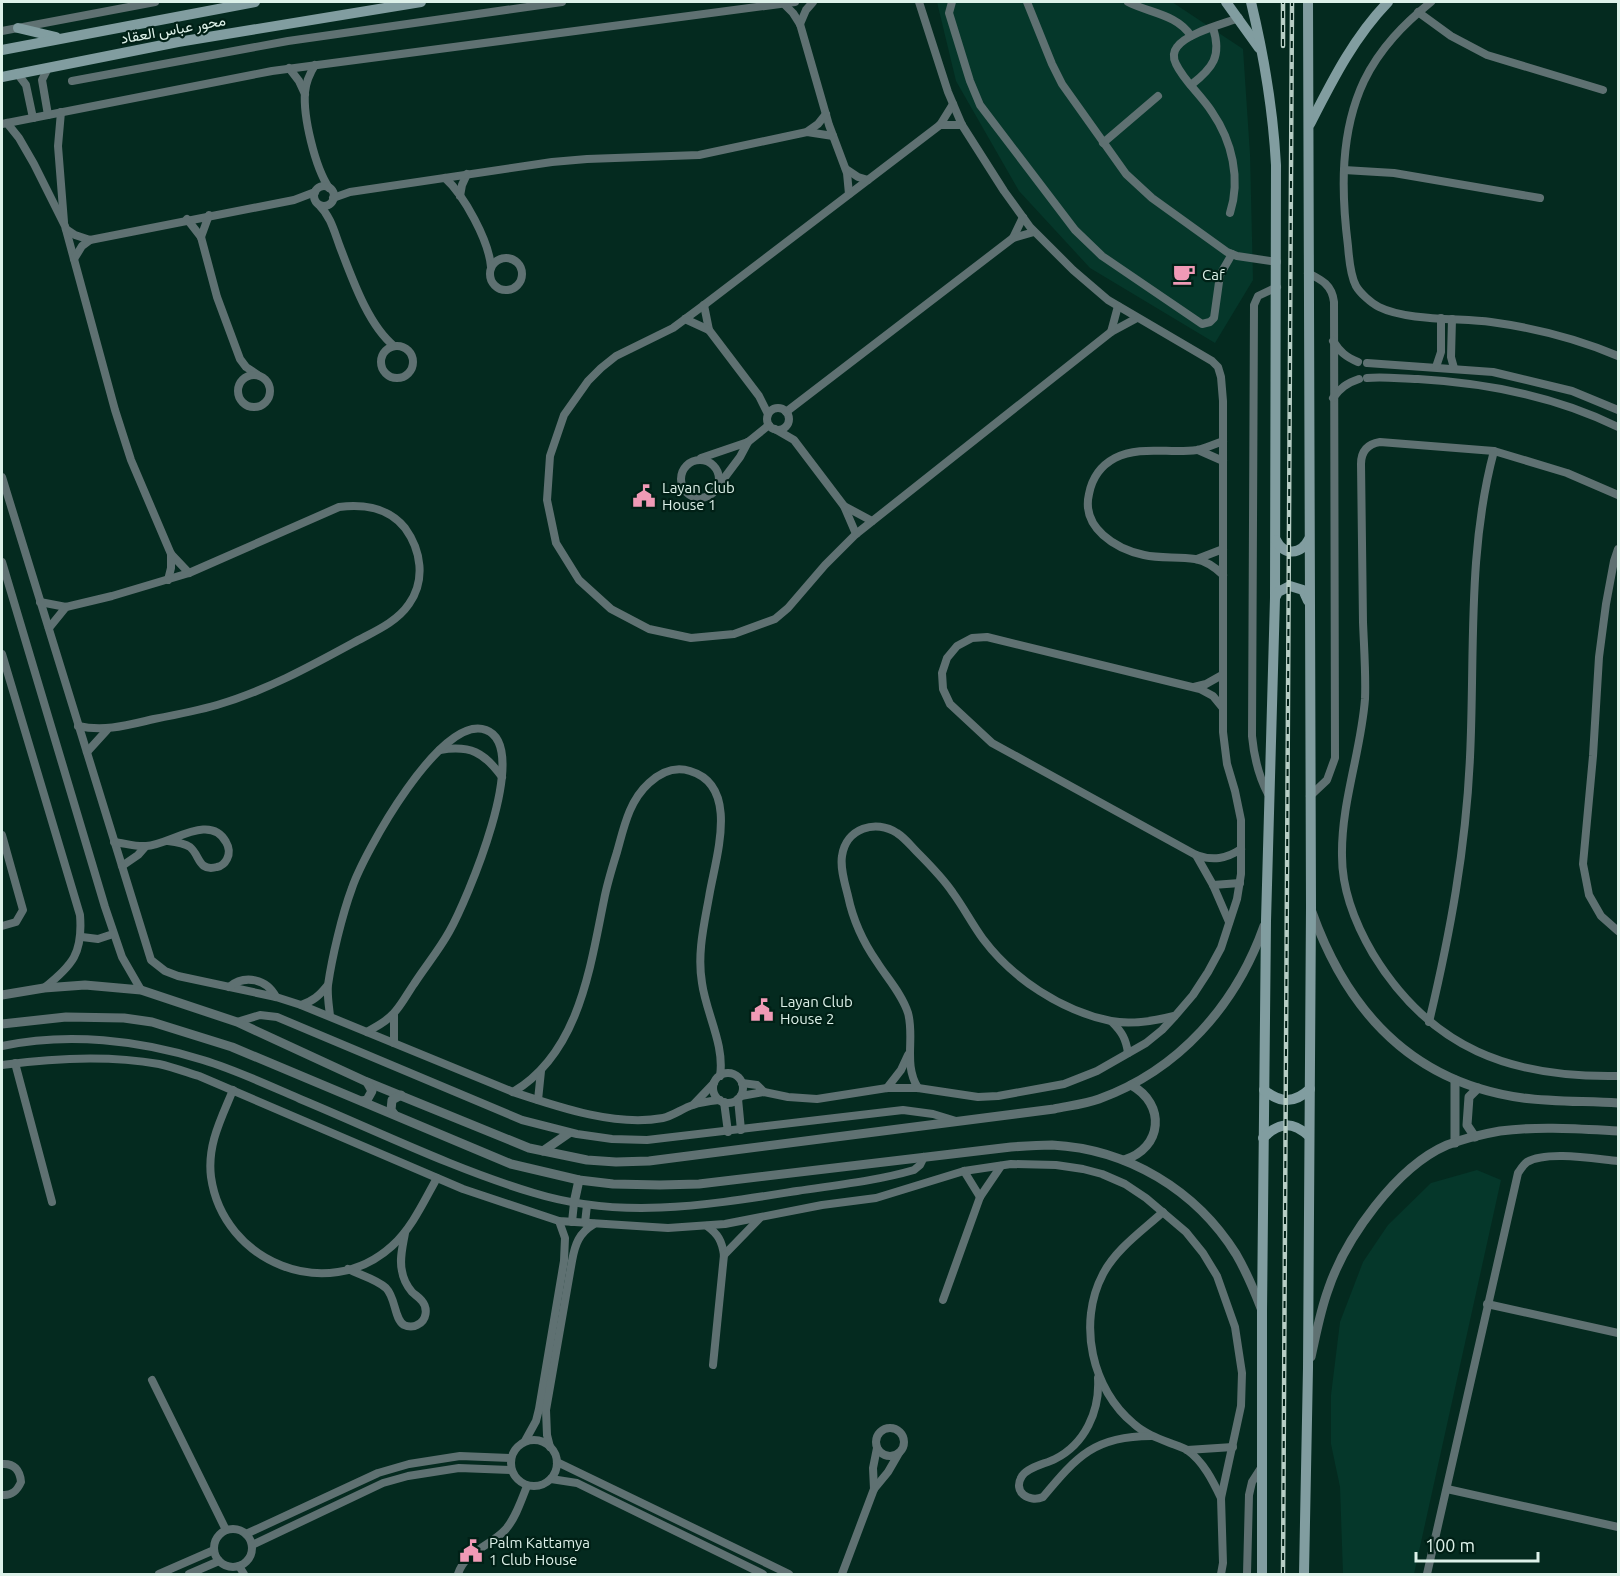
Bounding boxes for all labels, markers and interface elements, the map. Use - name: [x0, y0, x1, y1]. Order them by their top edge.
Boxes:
- street label: محور عباس العقاد: [119, 11, 227, 49]
- cafe icon: Caf: [1171, 261, 1197, 287]
- place label: Caf: [1202, 266, 1225, 283]
- place label: Layan Club House 1: [662, 479, 735, 513]
- public building icon: Layan Club House 1: [631, 483, 657, 509]
- place label: Layan Club House 2: [780, 993, 853, 1027]
- public building icon: Layan Club House 2: [749, 997, 775, 1023]
- scale bar: [1416, 1525, 1538, 1563]
- place label: Palm Kattamya 1 Club House: [489, 1534, 590, 1568]
- text: 100 m: [1425, 1535, 1475, 1555]
- public building icon: Palm Kattamya 1 Club House: [458, 1538, 484, 1564]

